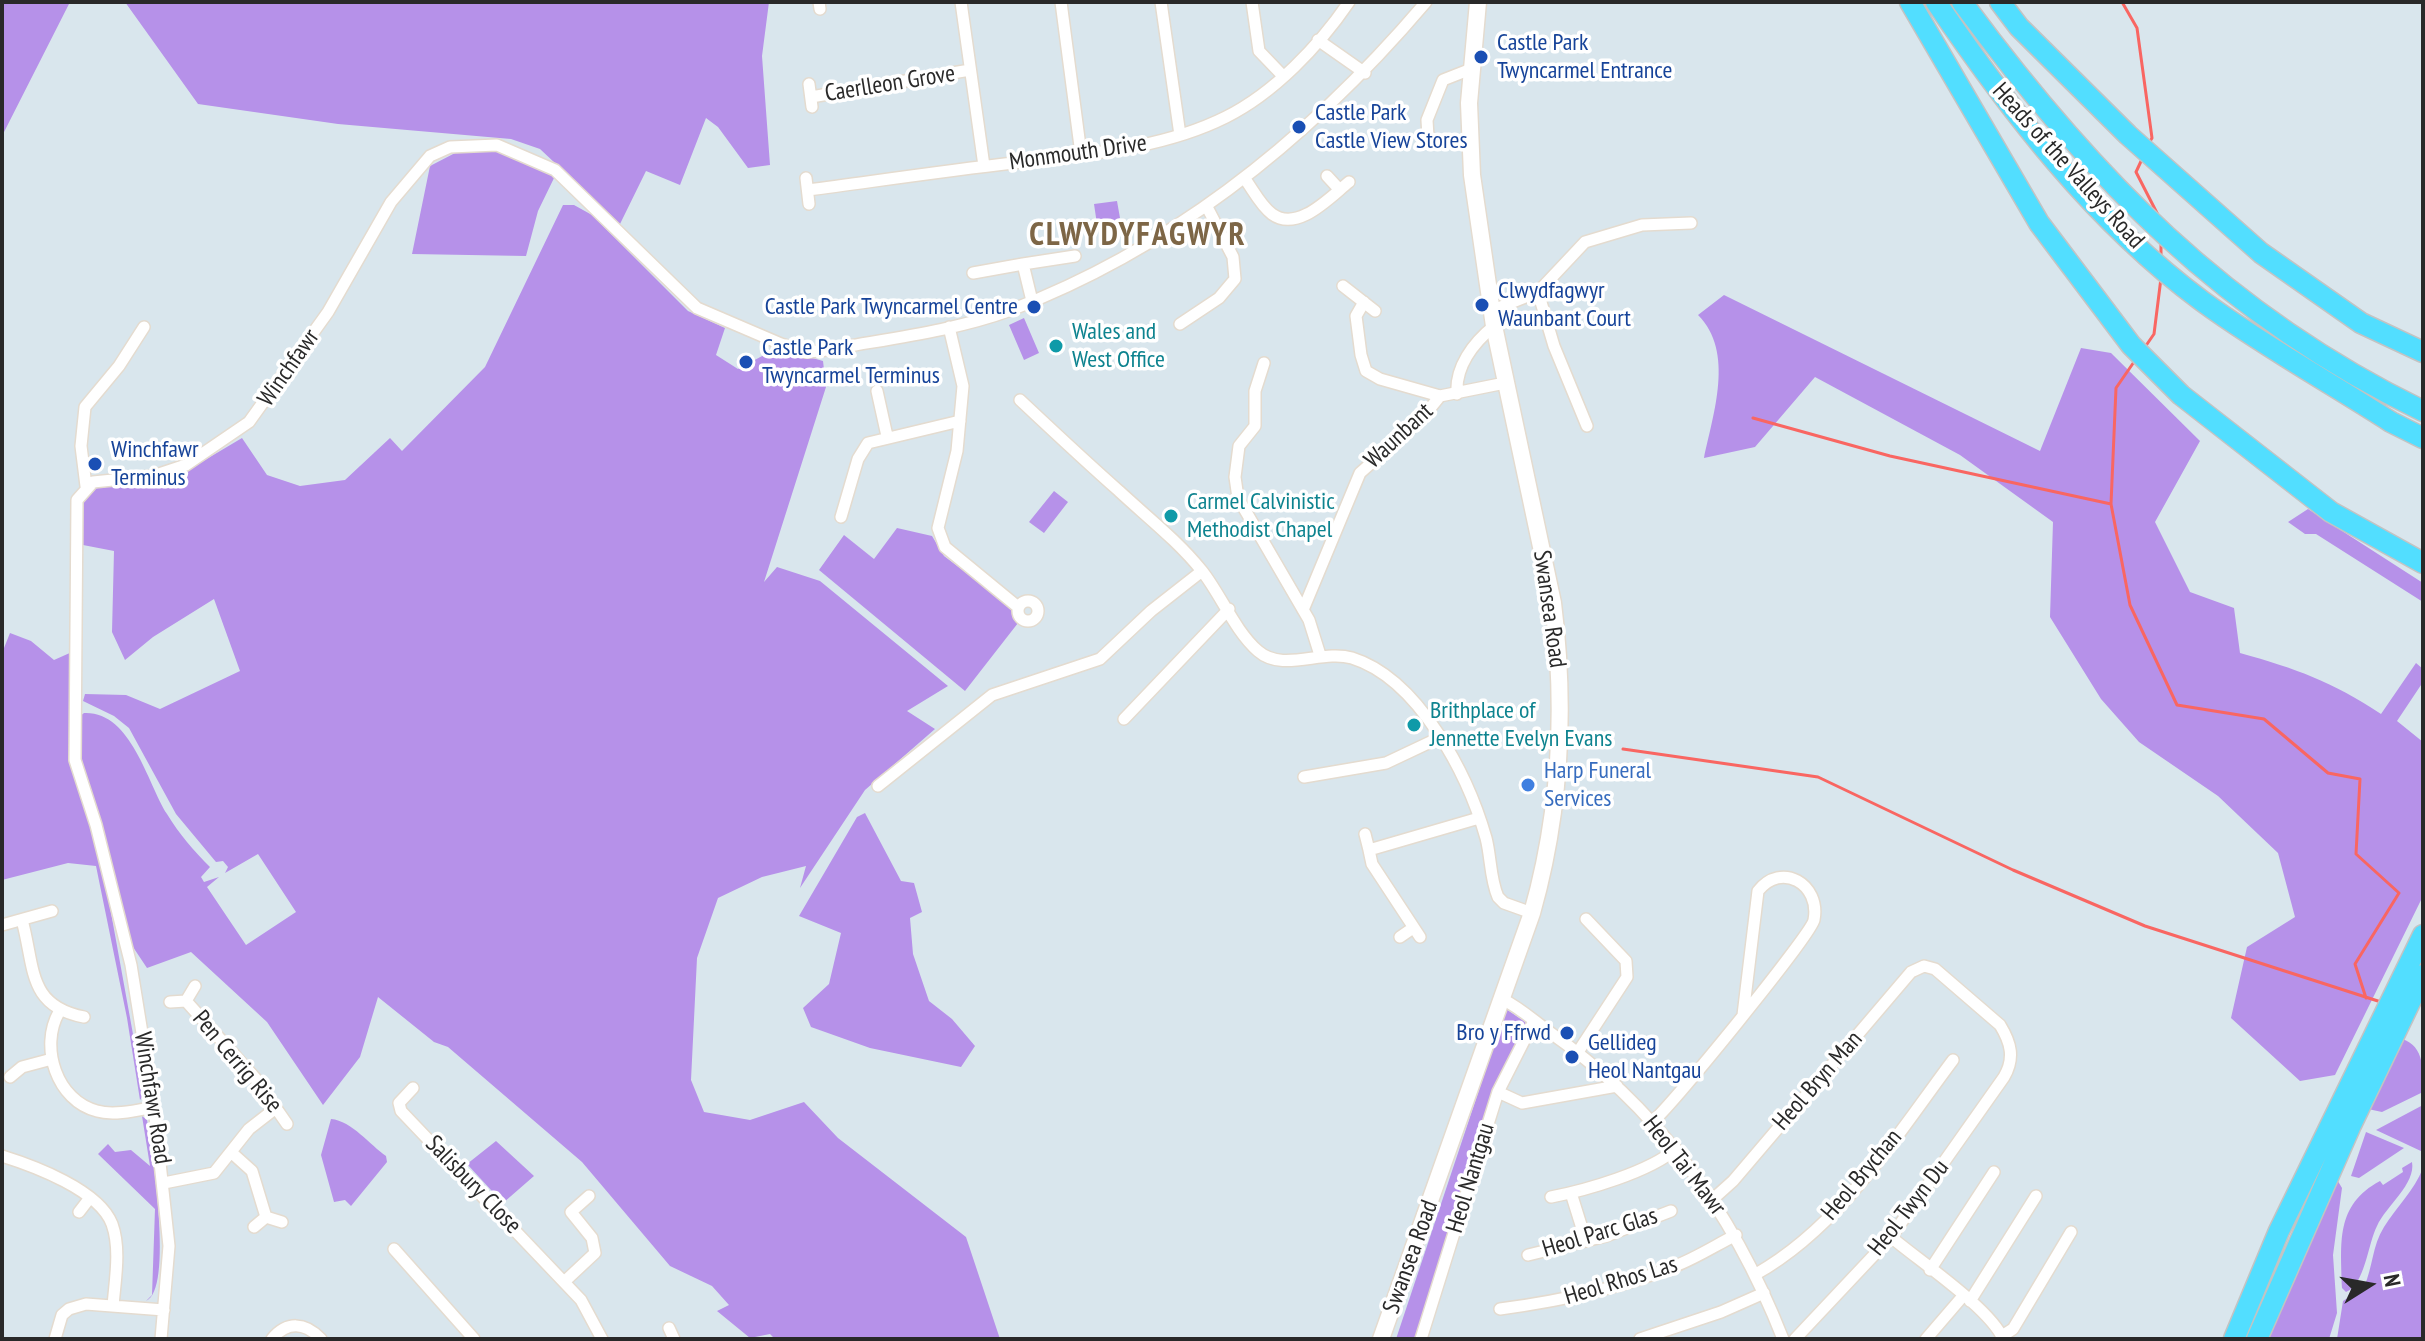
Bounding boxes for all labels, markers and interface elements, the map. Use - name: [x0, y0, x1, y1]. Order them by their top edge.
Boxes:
- place label: Castle Park Twyncarmel Entrance: [1497, 29, 1672, 85]
- marker: Castle Park Twyncarmel Entrance: [1472, 48, 1490, 66]
- street label: Caerlleon Grove: [823, 59, 957, 109]
- street label: Heads of the Valleys Road: [1986, 77, 2150, 255]
- place label: Castle Park Castle View Stores: [1315, 99, 1468, 155]
- marker: Castle Park Castle View Stores: [1290, 118, 1308, 136]
- street label: Monmouth Drive: [1007, 129, 1149, 177]
- district label: CLWYDYFAGWYR: [1029, 217, 1247, 255]
- place label: Clwydfagwyr Waunbant Court: [1498, 277, 1631, 333]
- place label: Castle Park Twyncarmel Centre: [765, 293, 1018, 321]
- marker: Clwydfagwyr Waunbant Court: [1473, 296, 1491, 314]
- marker: Castle Park Twyncarmel Centre: [1025, 298, 1043, 316]
- place label: Wales and West Office: [1072, 318, 1165, 374]
- street label: Winchfawr: [252, 324, 326, 412]
- place label: Castle Park Twyncarmel Terminus: [762, 334, 940, 390]
- marker: Wales and West Office: [1047, 337, 1065, 355]
- marker: Castle Park Twyncarmel Terminus: [737, 353, 755, 371]
- street label: Waunbant: [1359, 397, 1439, 475]
- place label: Winchfawr Terminus: [111, 436, 198, 492]
- marker: Winchfawr Terminus: [86, 455, 104, 473]
- place label: Carmel Calvinistic Methodist Chapel: [1187, 488, 1335, 544]
- marker: Carmel Calvinistic Methodist Chapel: [1162, 507, 1180, 525]
- street label: Swansea Road: [1527, 548, 1571, 670]
- place label: Brithplace of Jennette Evelyn Evans: [1430, 697, 1612, 753]
- marker: Brithplace of Jennette Evelyn Evans: [1405, 716, 1423, 734]
- place label: Harp Funeral Services: [1544, 757, 1651, 813]
- marker: Harp Funeral Services: [1519, 776, 1537, 794]
- street label: Pen Cerrig Rise: [186, 1005, 288, 1119]
- place label: Bro y Ffrwd: [1456, 1019, 1551, 1047]
- marker: Bro y Ffrwd: [1558, 1024, 1576, 1042]
- street label: Heol Bryn Man: [1767, 1026, 1869, 1136]
- place label: Gellideg Heol Nantgau: [1588, 1029, 1701, 1085]
- street label: Winchfawr Road: [127, 1030, 177, 1166]
- marker: Gellideg Heol Nantgau: [1563, 1048, 1581, 1066]
- street label: Heol Tai Mawr: [1636, 1111, 1732, 1221]
- street label: Heol Nantgau: [1441, 1120, 1501, 1236]
- street label: Heol Brychan: [1816, 1124, 1908, 1226]
- street label: Salisbury Close: [419, 1130, 527, 1240]
- street label: Heol Twyn Du: [1863, 1154, 1955, 1262]
- street label: Swansea Road: [1377, 1197, 1445, 1317]
- street label: Heol Parc Glas: [1539, 1202, 1661, 1264]
- north arrow: [2329, 1245, 2409, 1325]
- street label: Heol Rhos Las: [1561, 1250, 1681, 1312]
- text: N: [2378, 1272, 2407, 1289]

